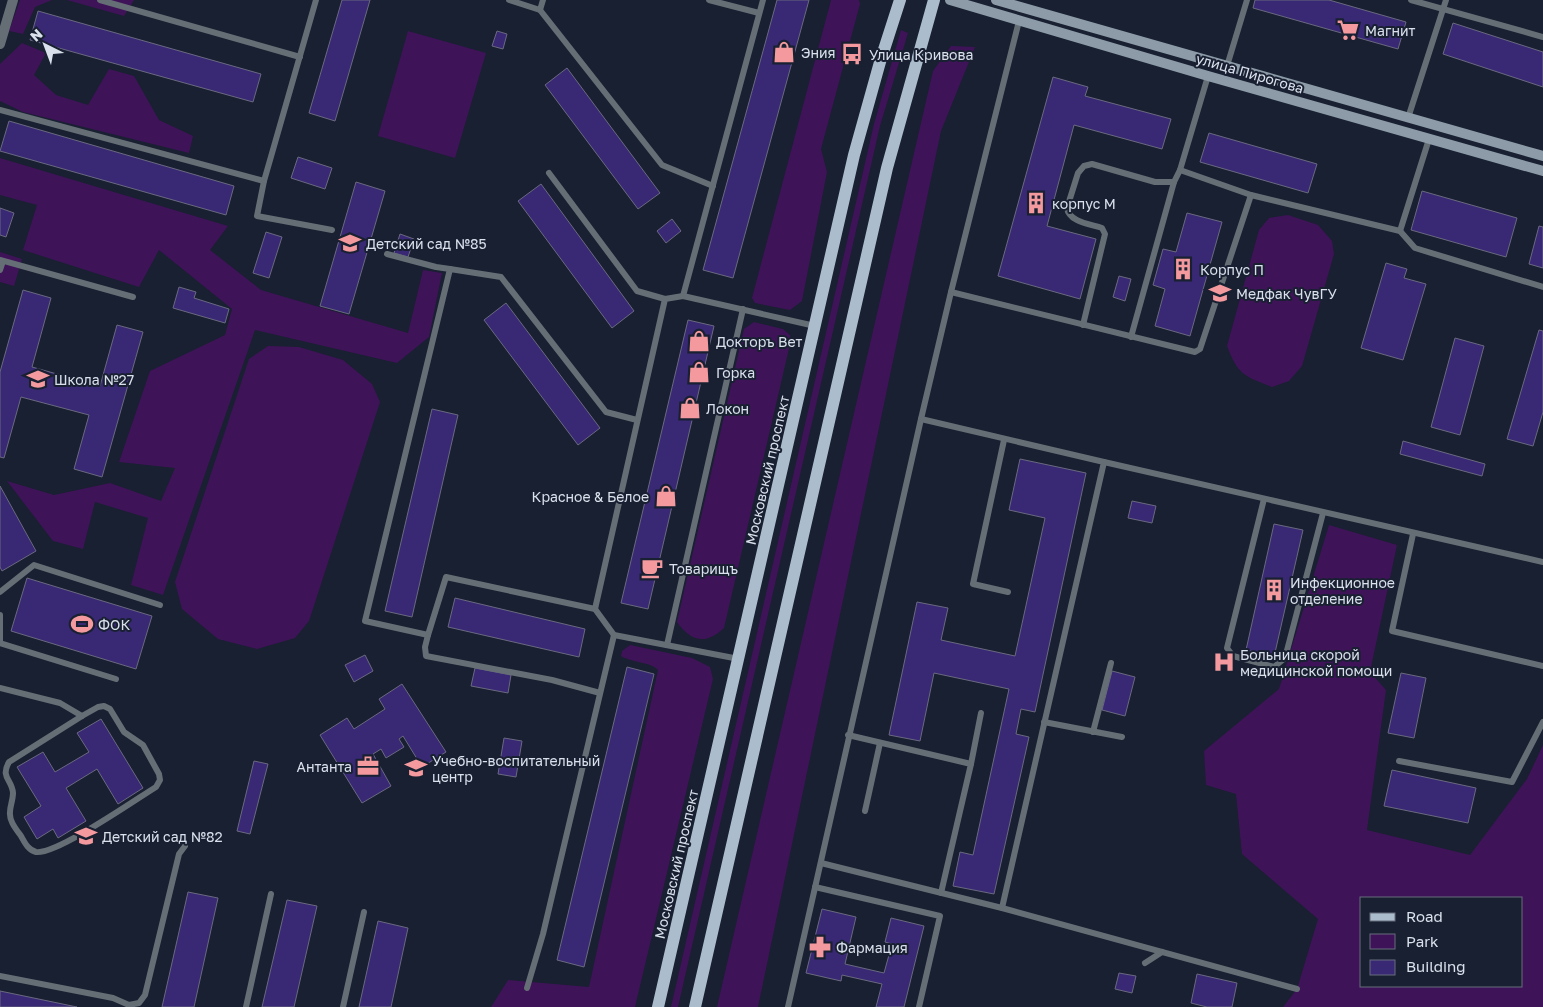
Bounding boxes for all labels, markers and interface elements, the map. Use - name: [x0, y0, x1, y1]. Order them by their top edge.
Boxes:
- supermarket icon: Магнит: [1335, 17, 1361, 43]
- north arrow: [20, 20, 70, 70]
- place label: Магнит: [1365, 22, 1415, 39]
- text: N: [26, 25, 46, 45]
- shop icon: Эния: [771, 39, 797, 65]
- bus stop icon: Улица Кривова: [839, 41, 865, 67]
- place label: Эния: [801, 44, 836, 61]
- place label: Улица Кривова: [869, 46, 973, 63]
- street label: улица Пирогова: [1194, 50, 1306, 96]
- building icon: корпус М: [1023, 190, 1049, 216]
- place label: корпус М: [1052, 195, 1116, 212]
- school or university icon: Детский сад №85: [337, 230, 363, 256]
- place label: Детский сад №85: [366, 235, 487, 252]
- building icon: Корпус П: [1170, 256, 1196, 282]
- place label: Корпус П: [1200, 261, 1264, 278]
- school or university icon: Медфак ЧувГУ: [1207, 280, 1233, 306]
- place label: Медфак ЧувГУ: [1236, 285, 1338, 302]
- shop icon: Докторъ Вет: [686, 328, 712, 354]
- place label: Докторъ Вет: [716, 333, 802, 350]
- shop icon: Горка: [686, 359, 712, 385]
- place label: Горка: [716, 364, 755, 381]
- school or university icon: Школа №27: [25, 366, 51, 392]
- place label: Школа №27: [54, 371, 134, 388]
- street label: Московский проспект: [742, 393, 793, 546]
- shop icon: Локон: [677, 395, 703, 421]
- place label: Локон: [706, 400, 749, 417]
- shop icon: Красное & Белое: [653, 483, 679, 509]
- place label: Красное & Белое: [532, 488, 649, 505]
- cafe icon: Товарищъ: [639, 555, 665, 581]
- place label: Товарищъ: [669, 560, 738, 577]
- place label: Инфекционное отделение: [1290, 574, 1395, 607]
- building icon: Инфекционное отделение: [1261, 577, 1287, 603]
- sports icon: ФОК: [69, 611, 95, 637]
- place label: ФОК: [98, 616, 130, 633]
- place label: Больница скорой медицинской помощи: [1240, 646, 1392, 679]
- hospital icon: Больница скорой медицинской помощи: [1211, 649, 1237, 675]
- place label: Учебно-воспитательный центр: [432, 752, 600, 785]
- office icon: Антанта: [355, 753, 381, 779]
- school or university icon: Учебно-воспитательный центр: [403, 755, 429, 781]
- place label: Антанта: [297, 758, 352, 775]
- street label: Московский проспект: [651, 787, 702, 940]
- school or university icon: Детский сад №82: [73, 823, 99, 849]
- place label: Детский сад №82: [102, 828, 223, 845]
- legend: [1360, 897, 1523, 987]
- text: Road: [1406, 907, 1443, 925]
- text: Park: [1406, 932, 1439, 950]
- pharmacy icon: Фармация: [807, 934, 833, 960]
- place label: Фармация: [836, 939, 908, 956]
- text: Building: [1406, 957, 1466, 975]

